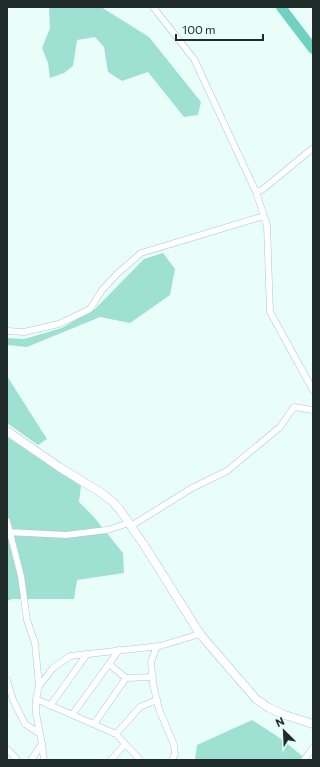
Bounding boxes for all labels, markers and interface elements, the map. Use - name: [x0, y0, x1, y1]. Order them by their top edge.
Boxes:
- scale bar: [176, 16, 263, 42]
- text: 100 m: [182, 22, 216, 36]
- north arrow: [264, 711, 304, 751]
- text: N: [273, 714, 286, 729]

